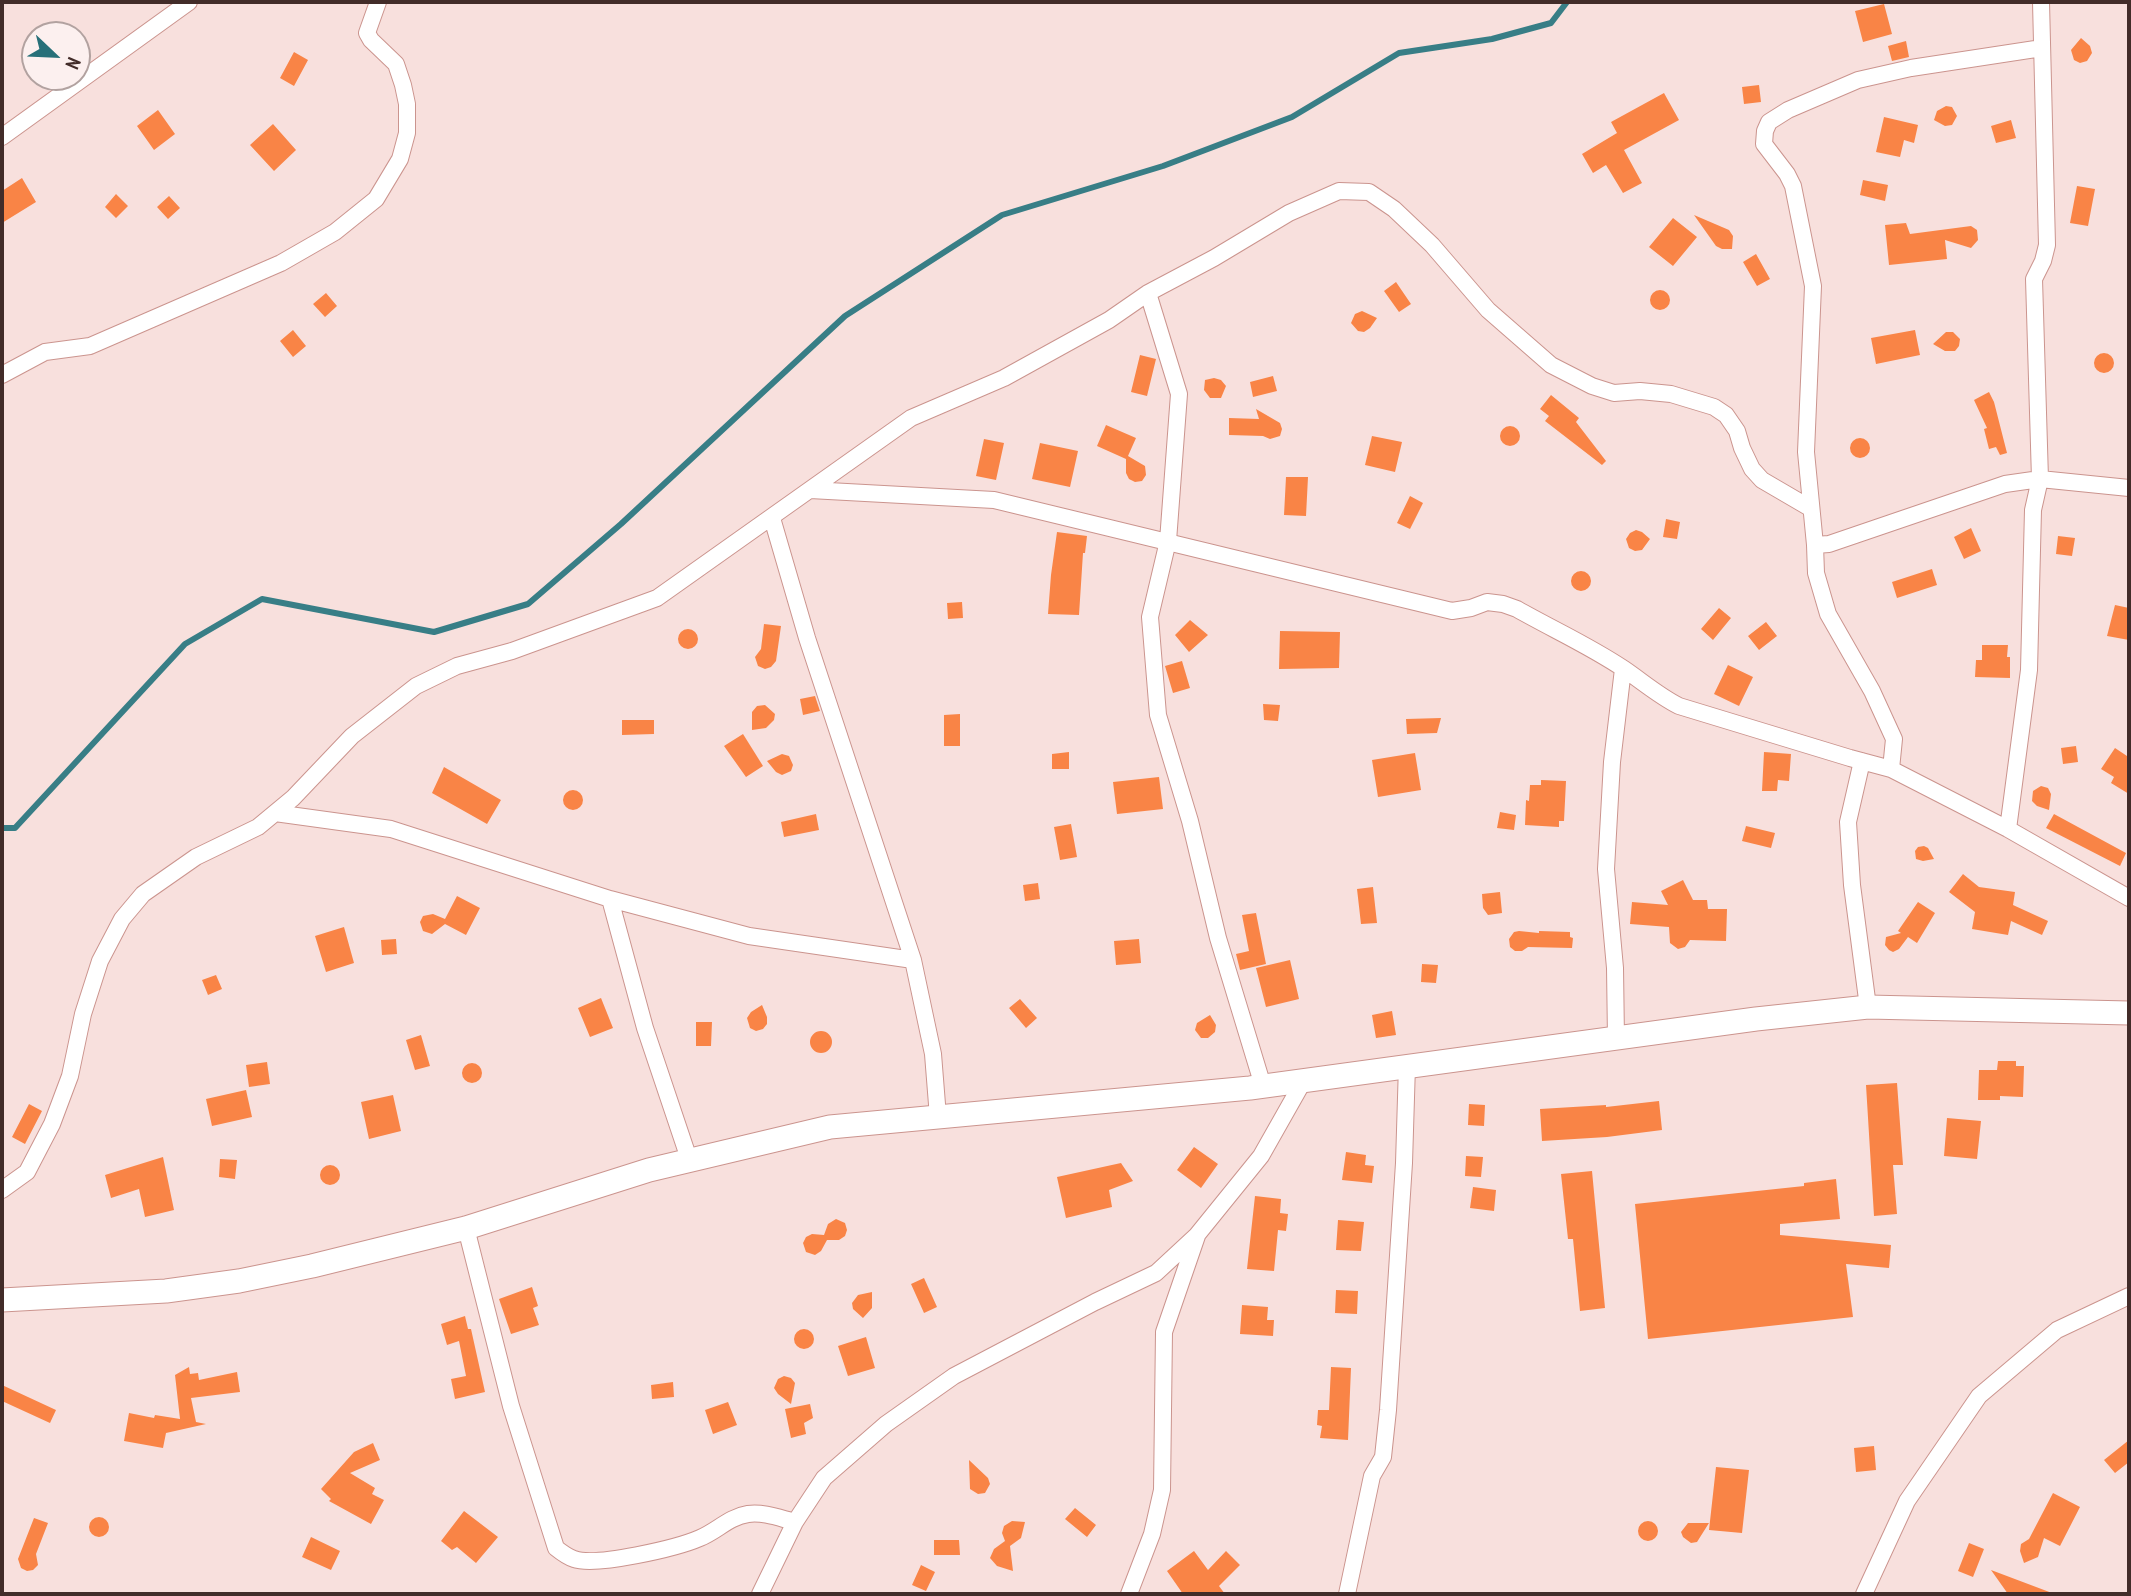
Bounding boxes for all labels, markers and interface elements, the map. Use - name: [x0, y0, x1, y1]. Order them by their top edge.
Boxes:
- north arrow: [21, 21, 91, 91]
- text: N: [60, 54, 87, 73]

